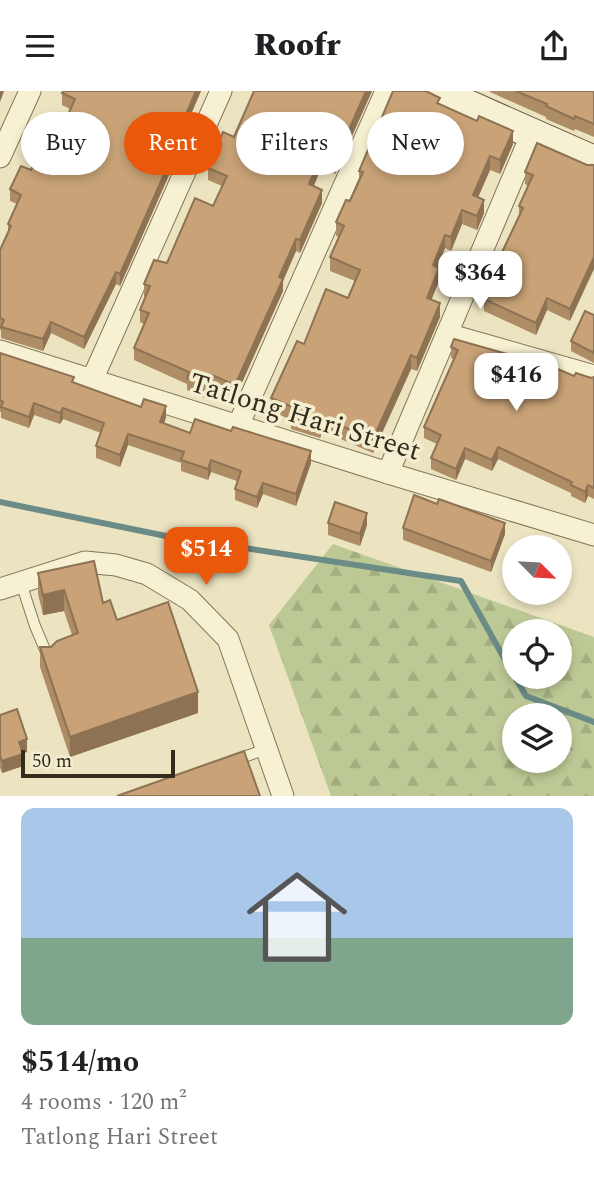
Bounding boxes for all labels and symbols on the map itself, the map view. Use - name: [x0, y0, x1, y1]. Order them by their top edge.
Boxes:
- pin: $364: [439, 251, 521, 311]
- pin: $416: [475, 353, 557, 413]
- street label: Tatlong Hari Street: [184, 361, 426, 473]
- pin: $514: [165, 527, 247, 587]
- north arrow: [502, 535, 572, 605]
- scale bar: [21, 747, 175, 779]

